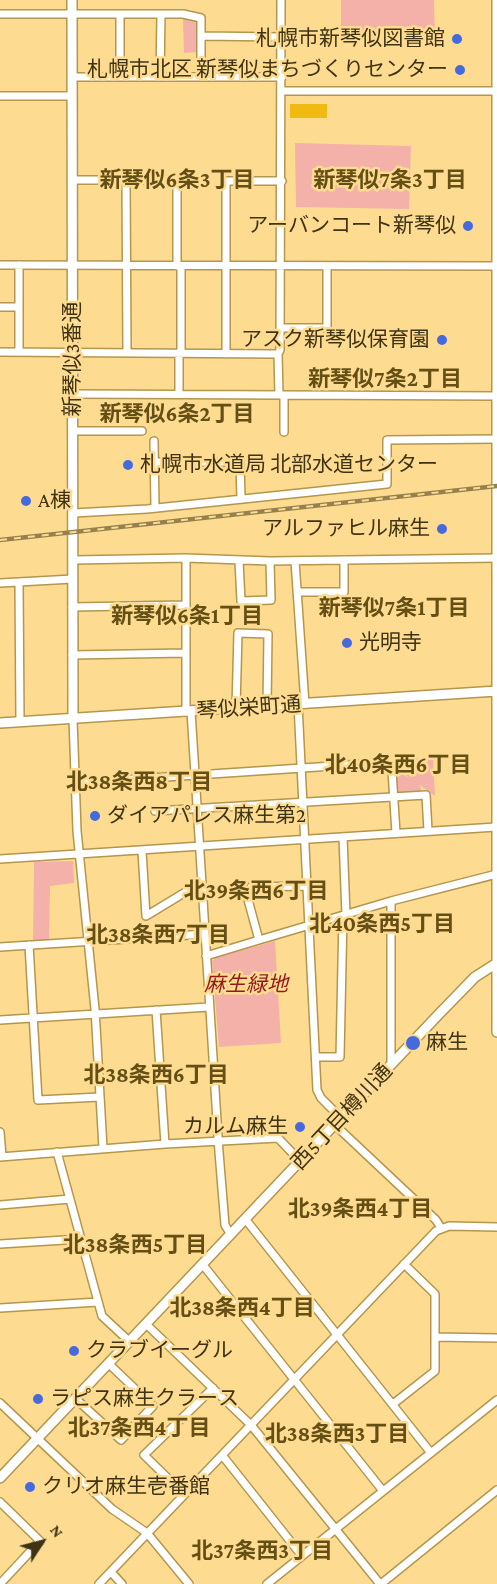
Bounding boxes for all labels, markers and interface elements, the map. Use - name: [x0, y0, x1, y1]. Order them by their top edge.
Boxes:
- place label: 札幌市新琴似図書館: [256, 26, 445, 52]
- marker: 札幌市新琴似図書館: [450, 32, 464, 46]
- place label: 札幌市北区 新琴似まちづくりセンター: [87, 57, 448, 83]
- marker: 札幌市北区 新琴似まちづくりセンター: [453, 63, 467, 77]
- district label: 新琴似6条3丁目: [100, 167, 254, 193]
- district label: 新琴似7条3丁目: [313, 167, 467, 193]
- place label: アーバンコート新琴似: [247, 213, 456, 239]
- marker: アーバンコート新琴似: [461, 219, 475, 233]
- street label: 新琴似3番通: [60, 302, 86, 416]
- place label: アスク新琴似保育園: [241, 327, 430, 353]
- marker: アスク新琴似保育園: [435, 333, 449, 347]
- district label: 新琴似7条2丁目: [308, 366, 462, 392]
- district label: 新琴似6条2丁目: [99, 401, 255, 427]
- place label: 札幌市水道局 北部水道センター: [140, 452, 438, 478]
- marker: 札幌市水道局 北部水道センター: [121, 458, 135, 472]
- place label: A棟: [38, 488, 71, 514]
- marker: A棟: [19, 494, 33, 508]
- place label: アルファヒル麻生: [262, 516, 430, 542]
- marker: アルファヒル麻生: [435, 522, 449, 536]
- district label: 新琴似7条1丁目: [319, 595, 469, 621]
- district label: 新琴似6条1丁目: [111, 603, 263, 629]
- place label: 光明寺: [359, 630, 422, 656]
- marker: 光明寺: [340, 636, 354, 650]
- street label: 琴似栄町通: [196, 692, 302, 724]
- district label: 北40条西6丁目: [324, 752, 472, 778]
- district label: 北38条西8丁目: [66, 769, 212, 795]
- place label: ダイアパレス麻生第2: [107, 803, 306, 829]
- marker: ダイアパレス麻生第2: [88, 809, 102, 823]
- district label: 北39条西6丁目: [184, 878, 328, 904]
- district label: 北40条西5丁目: [309, 911, 455, 937]
- district label: 北38条西7丁目: [86, 922, 230, 948]
- park label: 麻生緑地: [204, 972, 288, 998]
- place label: 麻生: [426, 1030, 468, 1056]
- marker: 麻生: [404, 1034, 422, 1052]
- street label: 西5丁目樽川通: [286, 1059, 398, 1175]
- district label: 北38条西6丁目: [83, 1062, 229, 1088]
- place label: カルム麻生: [183, 1114, 288, 1140]
- marker: カルム麻生: [293, 1120, 307, 1134]
- district label: 北39条西4丁目: [288, 1196, 432, 1222]
- district label: 北38条西5丁目: [63, 1232, 207, 1258]
- district label: 北38条西4丁目: [169, 1295, 315, 1321]
- place label: クラブイーグル: [86, 1338, 233, 1364]
- marker: クラブイーグル: [67, 1344, 81, 1358]
- place label: ラピス麻生クラース: [50, 1386, 239, 1412]
- marker: ラピス麻生クラース: [31, 1392, 45, 1406]
- district label: 北37条西4丁目: [68, 1415, 210, 1441]
- district label: 北38条西3丁目: [265, 1421, 409, 1447]
- place label: クリオ麻生壱番館: [42, 1474, 210, 1500]
- marker: クリオ麻生壱番館: [23, 1480, 37, 1494]
- north arrow: [12, 1512, 72, 1572]
- text: N: [47, 1522, 67, 1541]
- district label: 北37条西3丁目: [191, 1538, 333, 1564]

